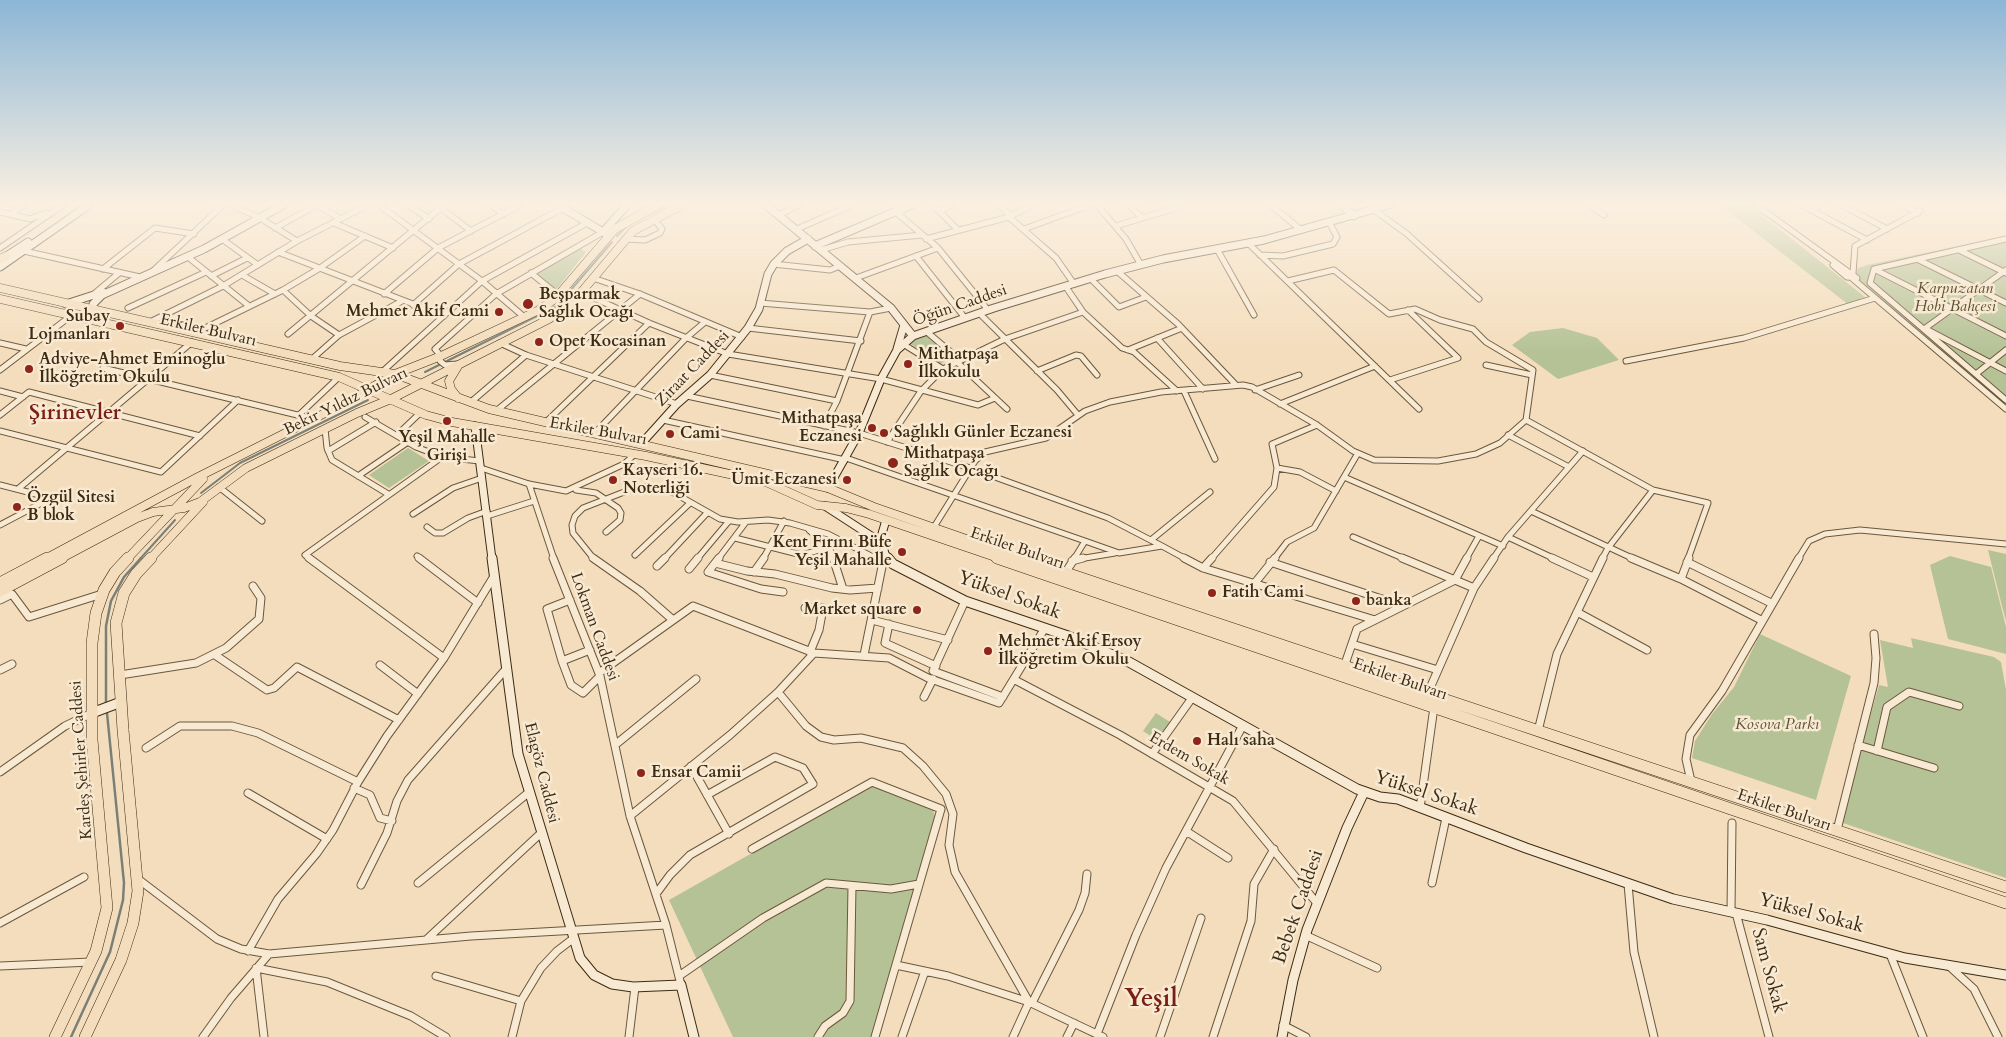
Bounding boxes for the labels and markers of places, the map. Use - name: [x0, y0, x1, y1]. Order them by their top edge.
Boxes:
- place label: Beşparmak Sağlık Ocağı: [539, 285, 634, 323]
- marker: Beşparmak Sağlık Ocağı: [521, 297, 535, 311]
- place label: Mehmet Akif Cami: [346, 302, 489, 322]
- marker: Mehmet Akif Cami: [493, 306, 505, 318]
- place label: Subay Lojmanları: [28, 307, 110, 345]
- marker: Subay Lojmanları: [114, 320, 126, 332]
- place label: Opet Kocasinan: [549, 332, 666, 352]
- marker: Opet Kocasinan: [533, 336, 545, 348]
- place label: Mithatpaşa İlkokulu: [918, 345, 999, 383]
- place label: Adviye-Ahmet Eminoğlu İlköğretim Okulu: [39, 350, 226, 388]
- marker: Mithatpaşa İlkokulu: [902, 358, 914, 370]
- marker: Adviye-Ahmet Eminoğlu İlköğretim Okulu: [23, 363, 35, 375]
- place label: Mithatpaşa Eczanesi: [781, 409, 862, 447]
- marker: Yeşil Mahalle Girişi: [441, 415, 453, 427]
- marker: Mithatpaşa Eczanesi: [866, 422, 878, 434]
- place label: Sağlıklı Günler Eczanesi: [894, 423, 1072, 443]
- place label: Cami: [680, 424, 720, 444]
- marker: Sağlıklı Günler Eczanesi: [878, 427, 890, 439]
- place label: Yeşil Mahalle Girişi: [398, 428, 496, 466]
- marker: Cami: [664, 428, 676, 440]
- place label: Mithatpaşa Sağlık Ocağı: [904, 444, 999, 482]
- marker: Mithatpaşa Sağlık Ocağı: [886, 456, 900, 470]
- place label: Kayseri 16. Noterliği: [623, 461, 703, 499]
- place label: Ümit Eczanesi: [731, 470, 837, 490]
- marker: Kayseri 16. Noterliği: [607, 474, 619, 486]
- marker: Ümit Eczanesi: [841, 474, 853, 486]
- place label: Özgül Sitesi B blok: [27, 488, 115, 526]
- marker: Özgül Sitesi B blok: [11, 501, 23, 513]
- place label: Kent Fırını Büfe Yeşil Mahalle: [773, 533, 892, 571]
- marker: Kent Fırını Büfe Yeşil Mahalle: [896, 546, 908, 558]
- place label: Fatih Cami: [1222, 583, 1304, 603]
- marker: Fatih Cami: [1206, 587, 1218, 599]
- place label: banka: [1366, 591, 1411, 611]
- marker: banka: [1350, 595, 1362, 607]
- place label: Market square: [804, 600, 907, 620]
- marker: Market square: [911, 604, 923, 616]
- place label: Mehmet Akif Ersoy İlköğretim Okulu: [998, 632, 1142, 670]
- marker: Mehmet Akif Ersoy İlköğretim Okulu: [982, 645, 994, 657]
- place label: Halı saha: [1207, 731, 1275, 751]
- marker: Halı saha: [1191, 735, 1203, 747]
- place label: Ensar Camii: [651, 763, 741, 783]
- marker: Ensar Camii: [635, 767, 647, 779]

